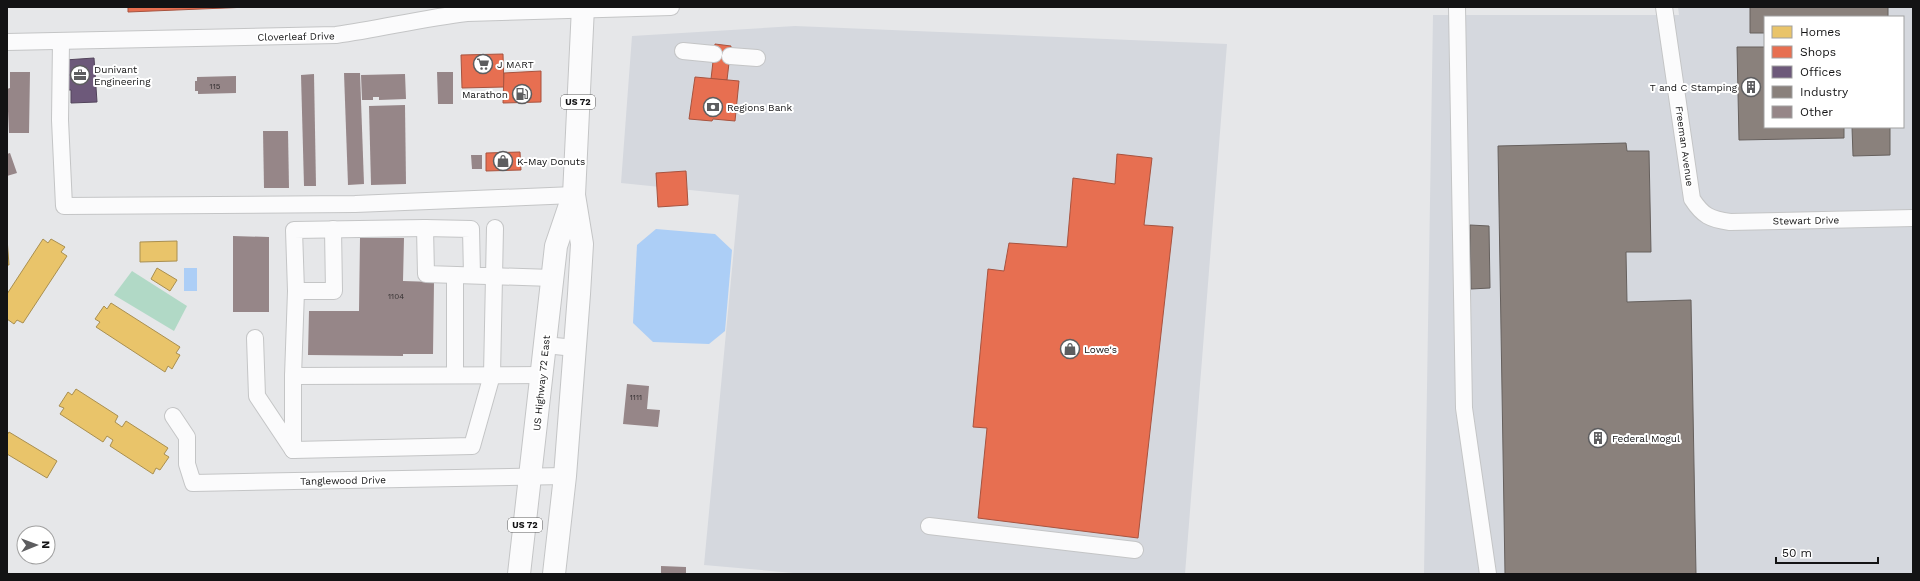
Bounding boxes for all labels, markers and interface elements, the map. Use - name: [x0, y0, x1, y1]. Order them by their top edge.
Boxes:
- legend: [1764, 16, 1904, 128]
- text: Homes: [1800, 25, 1841, 39]
- street label: Cloverleaf Drive: [257, 30, 335, 43]
- text: Shops: [1800, 45, 1836, 59]
- supermarket icon: J MART: [472, 53, 494, 75]
- place label: J MART: [497, 59, 534, 70]
- office icon: Dunivant Engineering: [69, 64, 91, 86]
- place label: Dunivant Engineering: [94, 64, 151, 87]
- text: Offices: [1800, 65, 1842, 79]
- building icon: T and C Stamping: [1740, 76, 1762, 98]
- house number: 115: [210, 82, 221, 91]
- place label: T and C Stamping: [1650, 82, 1738, 93]
- fuel station icon: Marathon: [511, 83, 533, 105]
- text: Industry: [1800, 85, 1849, 99]
- place label: Marathon: [462, 89, 508, 100]
- road number: US 72: [561, 95, 595, 109]
- bank icon: Regions Bank: [702, 96, 724, 118]
- place label: Regions Bank: [727, 102, 792, 113]
- street label: Freeman Avenue: [1673, 105, 1696, 187]
- text: Other: [1800, 105, 1833, 119]
- shop icon: K-May Donuts: [492, 150, 514, 172]
- place label: K-May Donuts: [517, 156, 585, 167]
- street label: Stewart Drive: [1773, 214, 1840, 227]
- house number: 1104: [388, 292, 404, 301]
- street label: US Highway 72 East: [531, 334, 552, 431]
- shop icon: Lowe's: [1059, 338, 1081, 360]
- place label: Lowe's: [1084, 344, 1117, 355]
- house number: 1111: [630, 393, 642, 402]
- building icon: Federal Mogul: [1587, 427, 1609, 449]
- place label: Federal Mogul: [1612, 433, 1680, 444]
- street label: Tanglewood Drive: [300, 474, 386, 487]
- road number: US 72: [508, 518, 542, 532]
- north arrow: [16, 525, 56, 565]
- scale bar: [1776, 539, 1878, 565]
- text: N: [39, 541, 52, 549]
- text: 50 m: [1782, 546, 1812, 560]

